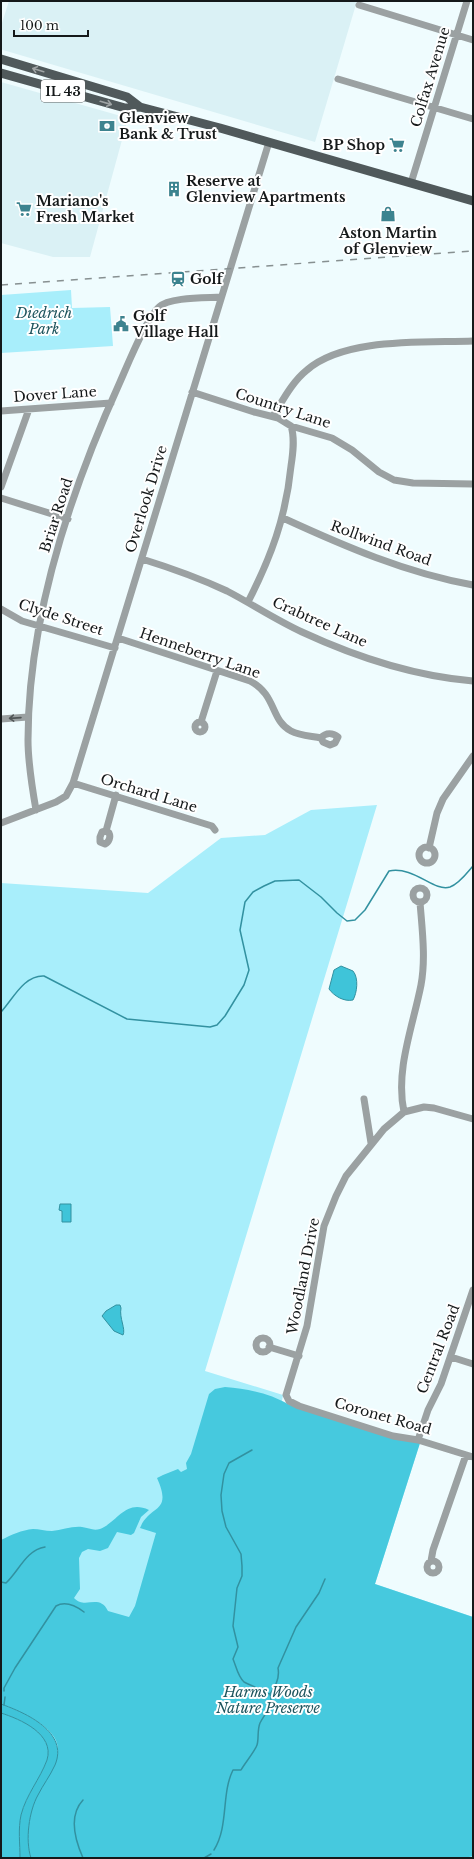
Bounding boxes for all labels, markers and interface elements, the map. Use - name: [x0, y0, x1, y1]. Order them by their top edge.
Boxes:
- scale bar: [14, 12, 88, 38]
- text: 100 m: [20, 18, 59, 33]
- street label: Colfax Avenue: [406, 25, 454, 129]
- one-way arrow: [31, 66, 44, 73]
- road number: IL 43: [41, 80, 85, 102]
- one-way arrow: [99, 100, 112, 107]
- place label: Glenview Bank & Trust: [119, 109, 218, 143]
- bank icon: Glenview Bank & Trust: [98, 117, 116, 135]
- place label: BP Shop: [322, 136, 385, 154]
- supermarket icon: BP Shop: [388, 136, 406, 154]
- place label: Reserve at Glenview Apartments: [186, 172, 346, 206]
- building icon: Reserve at Glenview Apartments: [165, 180, 183, 198]
- place label: Mariano's Fresh Market: [36, 192, 135, 226]
- supermarket icon: Mariano's Fresh Market: [15, 200, 33, 218]
- shop icon: Aston Martin of Glenview: [379, 205, 397, 223]
- place label: Aston Martin of Glenview: [338, 224, 437, 258]
- station icon: Golf: [169, 270, 187, 288]
- place label: Golf: [190, 270, 224, 288]
- park label: Diedrich Park: [15, 304, 72, 338]
- place label: Golf Village Hall: [132, 307, 219, 341]
- public building icon: Golf Village Hall: [112, 315, 130, 333]
- street label: Dover Lane: [13, 382, 97, 406]
- street label: Country Lane: [233, 384, 333, 432]
- street label: Overlook Drive: [121, 443, 171, 555]
- street label: Briar Road: [35, 475, 77, 555]
- street label: Rollwind Road: [328, 516, 434, 570]
- street label: Crabtree Lane: [270, 593, 370, 651]
- street label: Clyde Street: [16, 595, 106, 639]
- street label: Henneberry Lane: [137, 624, 263, 682]
- one-way arrow: [9, 715, 22, 722]
- street label: Orchard Lane: [98, 770, 200, 816]
- street label: Woodland Drive: [283, 1216, 323, 1337]
- street label: Central Road: [413, 1301, 464, 1396]
- street label: Coronet Road: [332, 1394, 434, 1439]
- park label: Harms Woods Nature Preserve: [215, 1683, 321, 1717]

